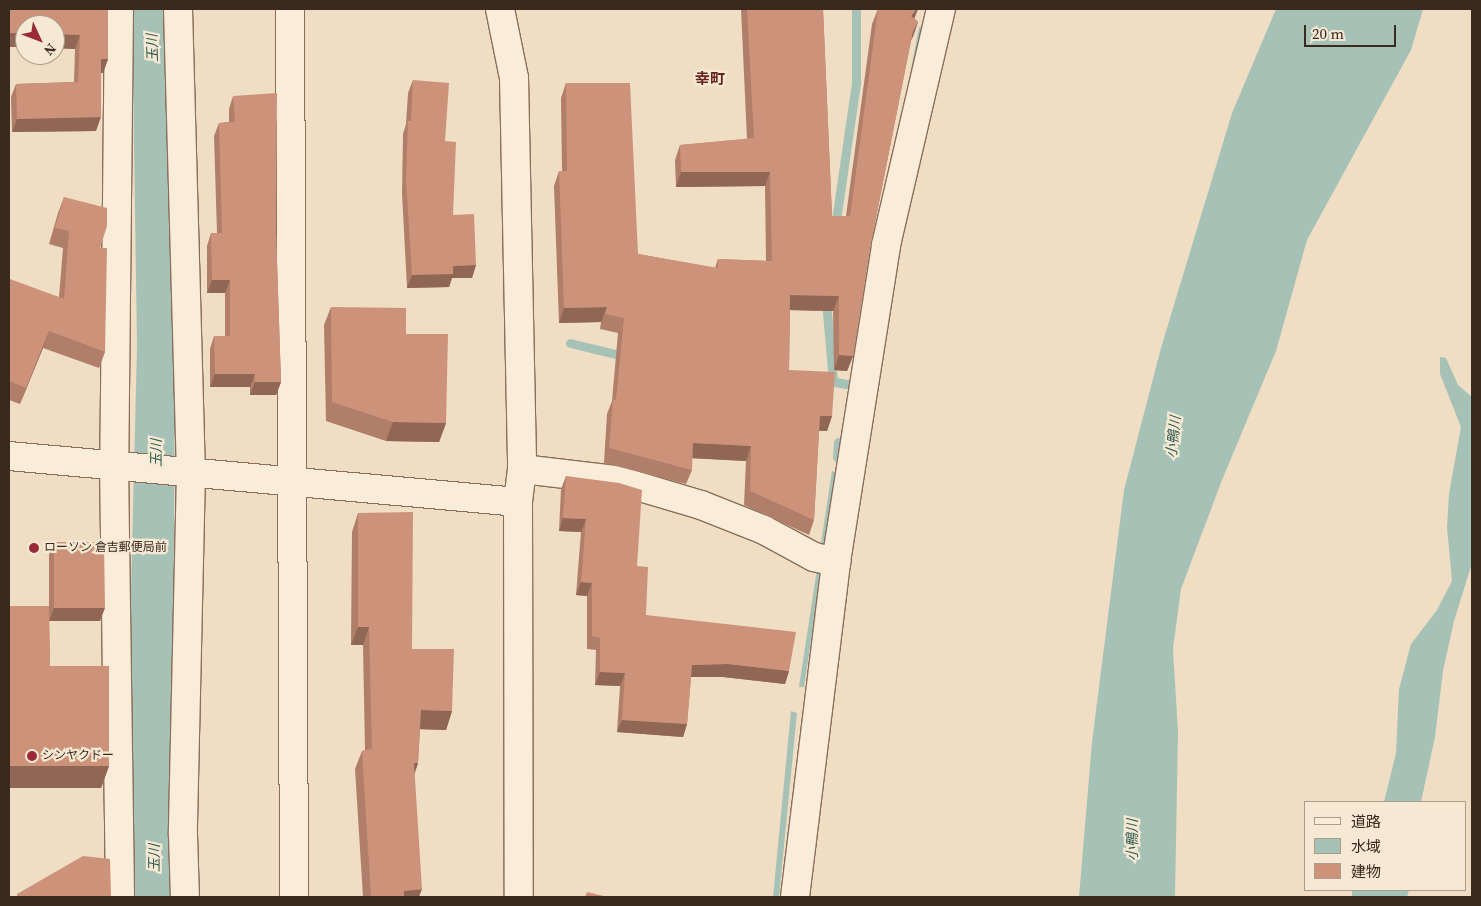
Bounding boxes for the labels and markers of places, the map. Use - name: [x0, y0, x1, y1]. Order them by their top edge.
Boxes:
- place label: ローソン 倉吉郵便局前: [44, 541, 167, 555]
- marker: ローソン 倉吉郵便局前: [28, 542, 40, 554]
- place label: シンヤクドー: [42, 749, 114, 763]
- marker: シンヤクドー: [26, 750, 38, 762]

